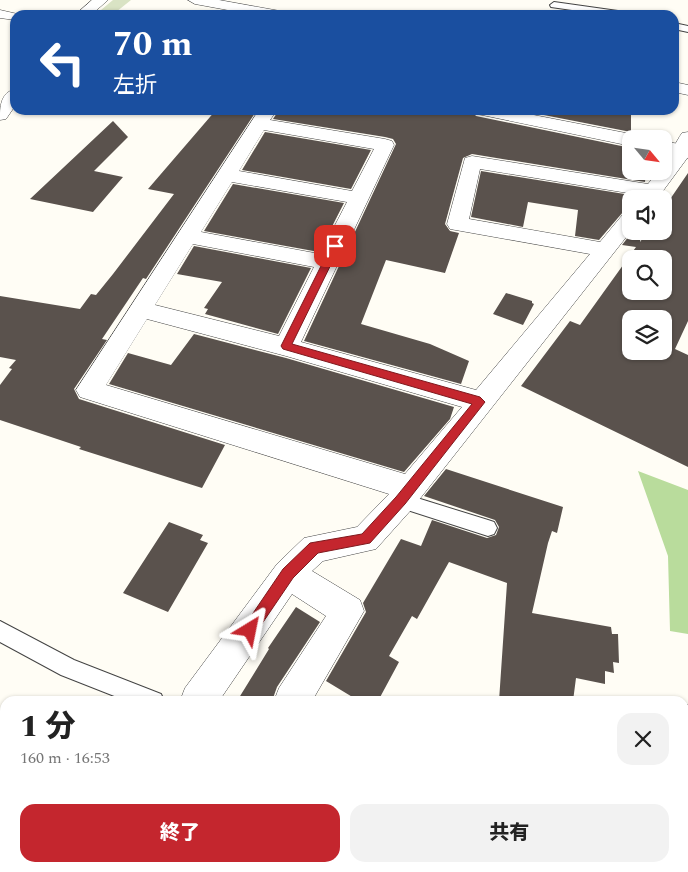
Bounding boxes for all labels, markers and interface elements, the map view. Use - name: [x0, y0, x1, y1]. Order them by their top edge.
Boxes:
- text: 70 m: [113, 18, 193, 71]
- icon: left: [30, 30, 95, 95]
- text: 左折: [113, 69, 157, 102]
- north arrow: [622, 130, 672, 180]
- map controls: [622, 130, 672, 360]
- button: sound: [622, 190, 672, 240]
- pin: [314, 225, 356, 267]
- icon: arrive: [321, 232, 349, 260]
- button: search: [622, 250, 672, 300]
- button: layers: [622, 310, 672, 360]
- position arrow: [223, 603, 275, 655]
- text: 1 分: [20, 704, 76, 750]
- button: close: [617, 713, 669, 765]
- text: 160 m · 16:53: [20, 746, 110, 770]
- button: 終了: [20, 804, 340, 862]
- button: 共有: [350, 804, 669, 862]

